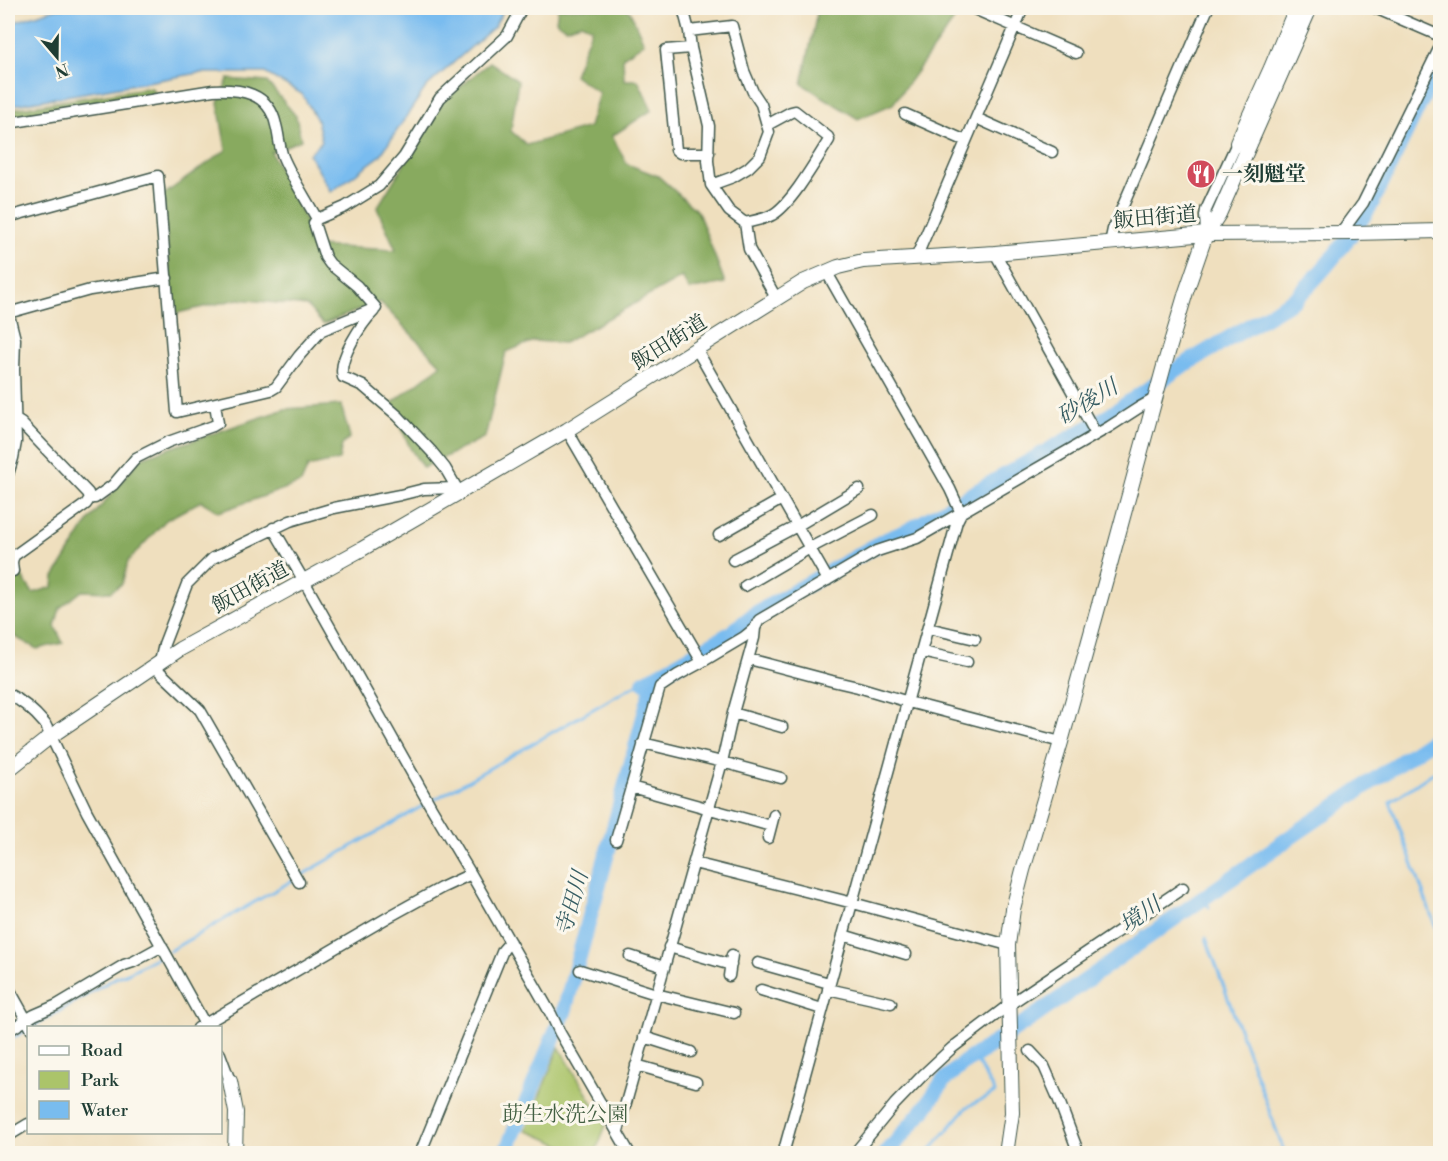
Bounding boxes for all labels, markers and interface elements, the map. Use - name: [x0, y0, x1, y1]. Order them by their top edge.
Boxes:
- north arrow: [27, 27, 87, 87]
- text: N: [52, 59, 71, 82]
- restaurant icon: 一刻魁堂: [1185, 158, 1217, 190]
- place label: 一刻魁堂: [1222, 162, 1306, 188]
- street label: 飯田街道: [1112, 201, 1198, 235]
- street label: 飯田街道: [627, 310, 712, 376]
- water label: 砂後川: [1053, 373, 1125, 431]
- street label: 飯田街道: [207, 556, 294, 620]
- water label: 寺田川: [550, 866, 595, 939]
- water label: 境川: [1115, 890, 1168, 939]
- legend: [27, 1026, 222, 1134]
- text: Road: [81, 1039, 124, 1062]
- text: Park: [81, 1069, 120, 1092]
- text: Water: [80, 1099, 129, 1122]
- park label: 莇生水洗公園: [502, 1102, 628, 1128]

